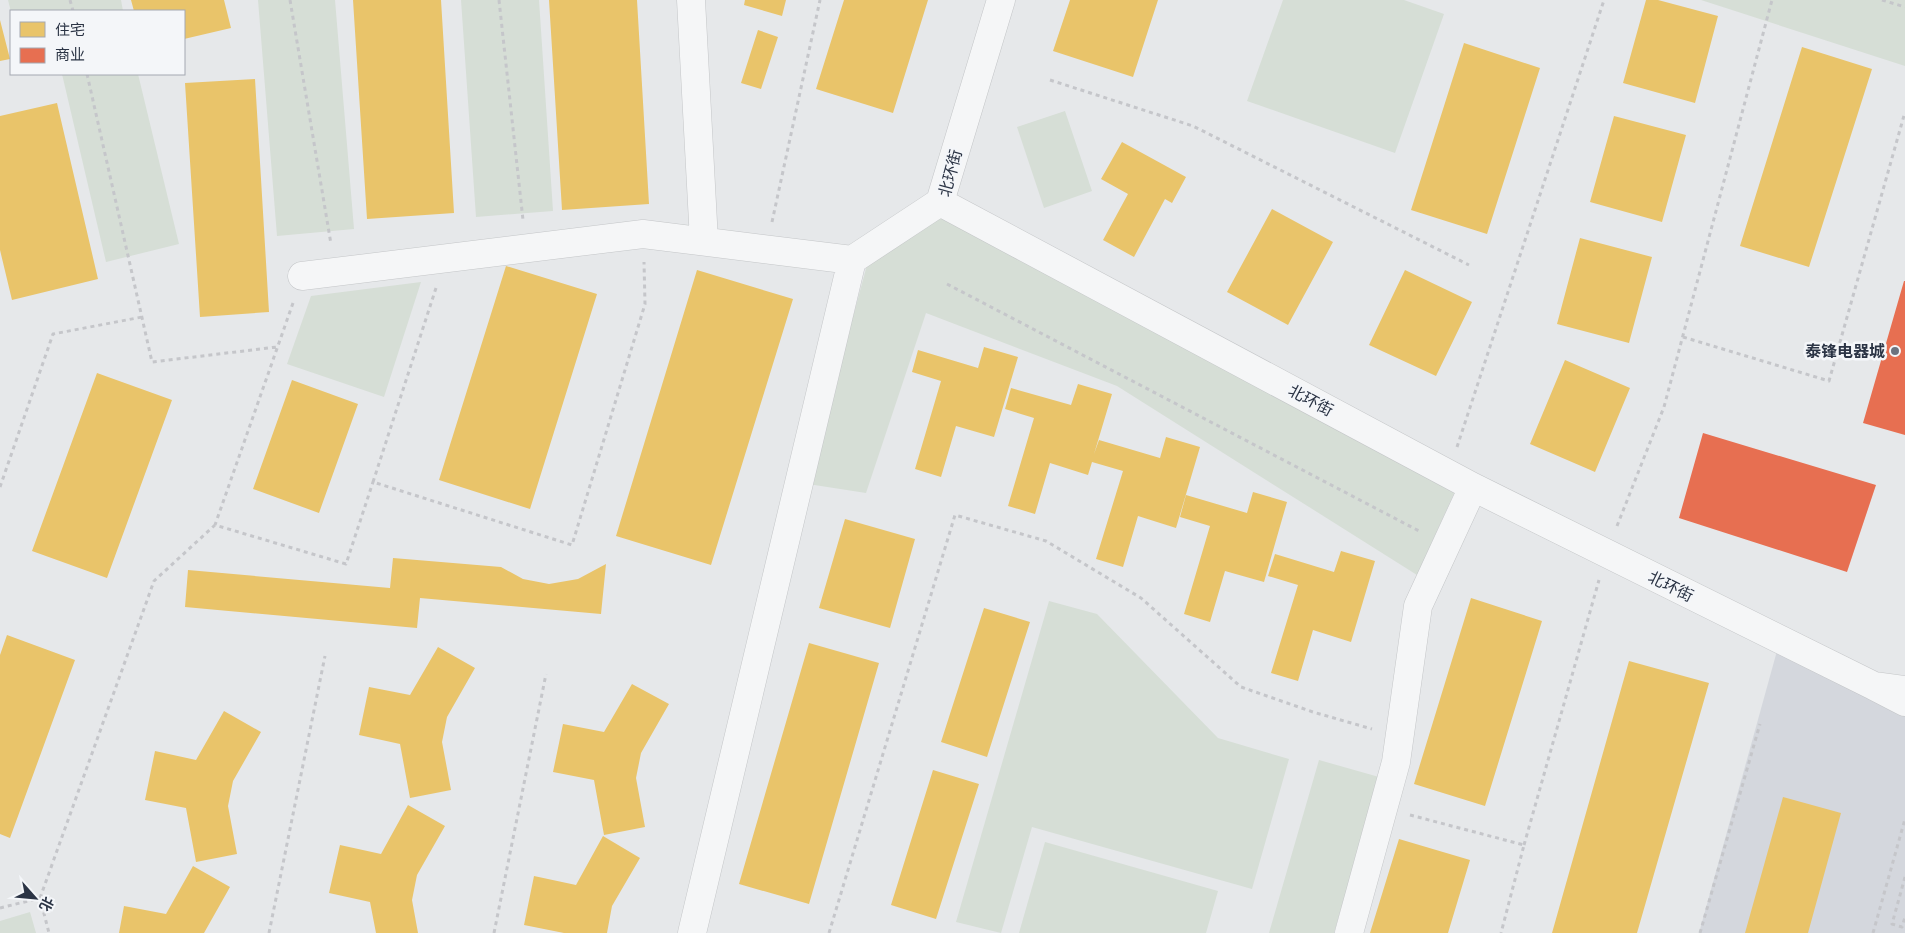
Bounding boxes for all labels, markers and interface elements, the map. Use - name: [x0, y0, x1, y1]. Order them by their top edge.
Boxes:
- legend: [10, 10, 185, 75]
- text: 住宅: [55, 21, 85, 39]
- text: 商业: [55, 46, 85, 64]
- street label: 北环街: [935, 147, 966, 199]
- place label: 泰锋电器城: [1805, 342, 1885, 361]
- marker: 泰锋电器城: [1889, 345, 1901, 357]
- street label: 北环街: [1285, 381, 1336, 420]
- street label: 北环街: [1645, 567, 1697, 606]
- north arrow: [10, 873, 60, 923]
- text: 北: [36, 894, 57, 914]

